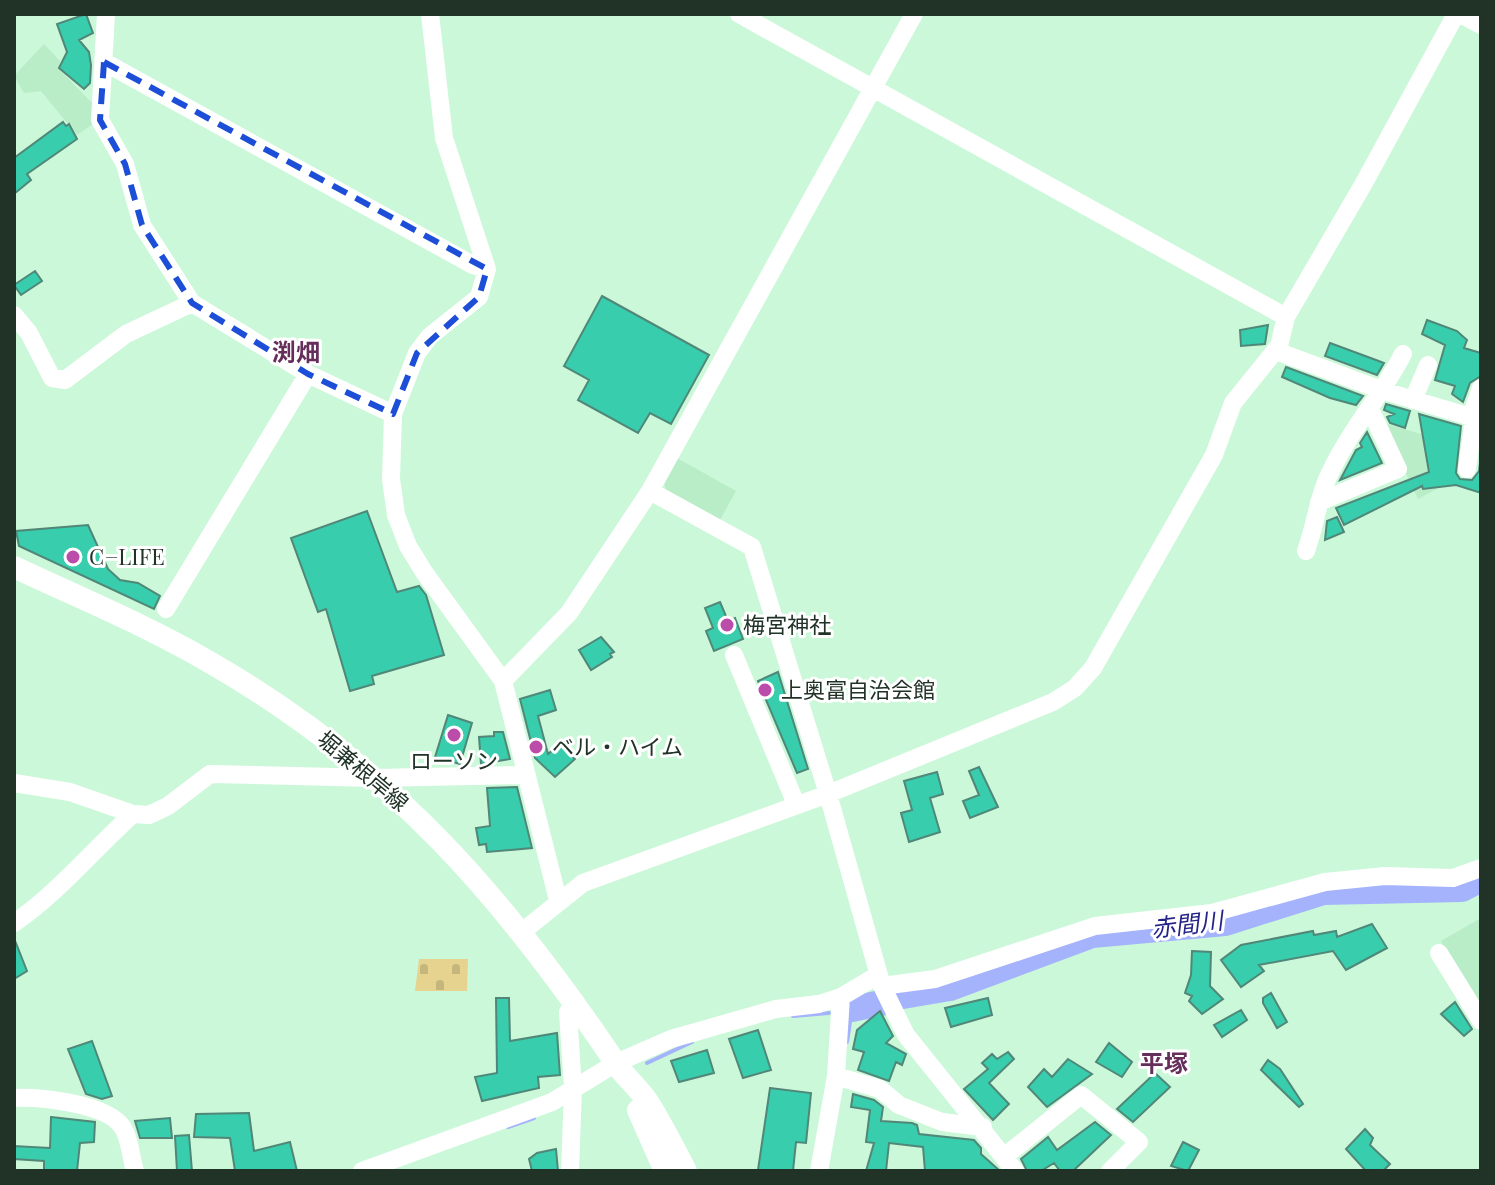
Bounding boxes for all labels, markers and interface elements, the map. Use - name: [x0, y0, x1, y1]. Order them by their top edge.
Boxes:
- district label: 渕畑: [272, 335, 320, 367]
- place label: C−LIFE: [89, 541, 165, 571]
- marker: C−LIFE: [64, 548, 82, 566]
- place label: 梅宮神社: [743, 609, 831, 639]
- marker: 梅宮神社: [718, 616, 736, 634]
- place label: 上奥富自治会館: [781, 674, 935, 704]
- marker: 上奥富自治会館: [756, 681, 774, 699]
- street label: 堀兼根岸線: [312, 723, 415, 817]
- marker: ローソン: [445, 726, 463, 744]
- place label: ベル・ハイム: [552, 731, 683, 761]
- marker: ベル・ハイム: [527, 738, 545, 756]
- place label: ローソン: [410, 745, 498, 775]
- water label: 赤間川: [1149, 902, 1227, 943]
- district label: 平塚: [1140, 1046, 1188, 1078]

